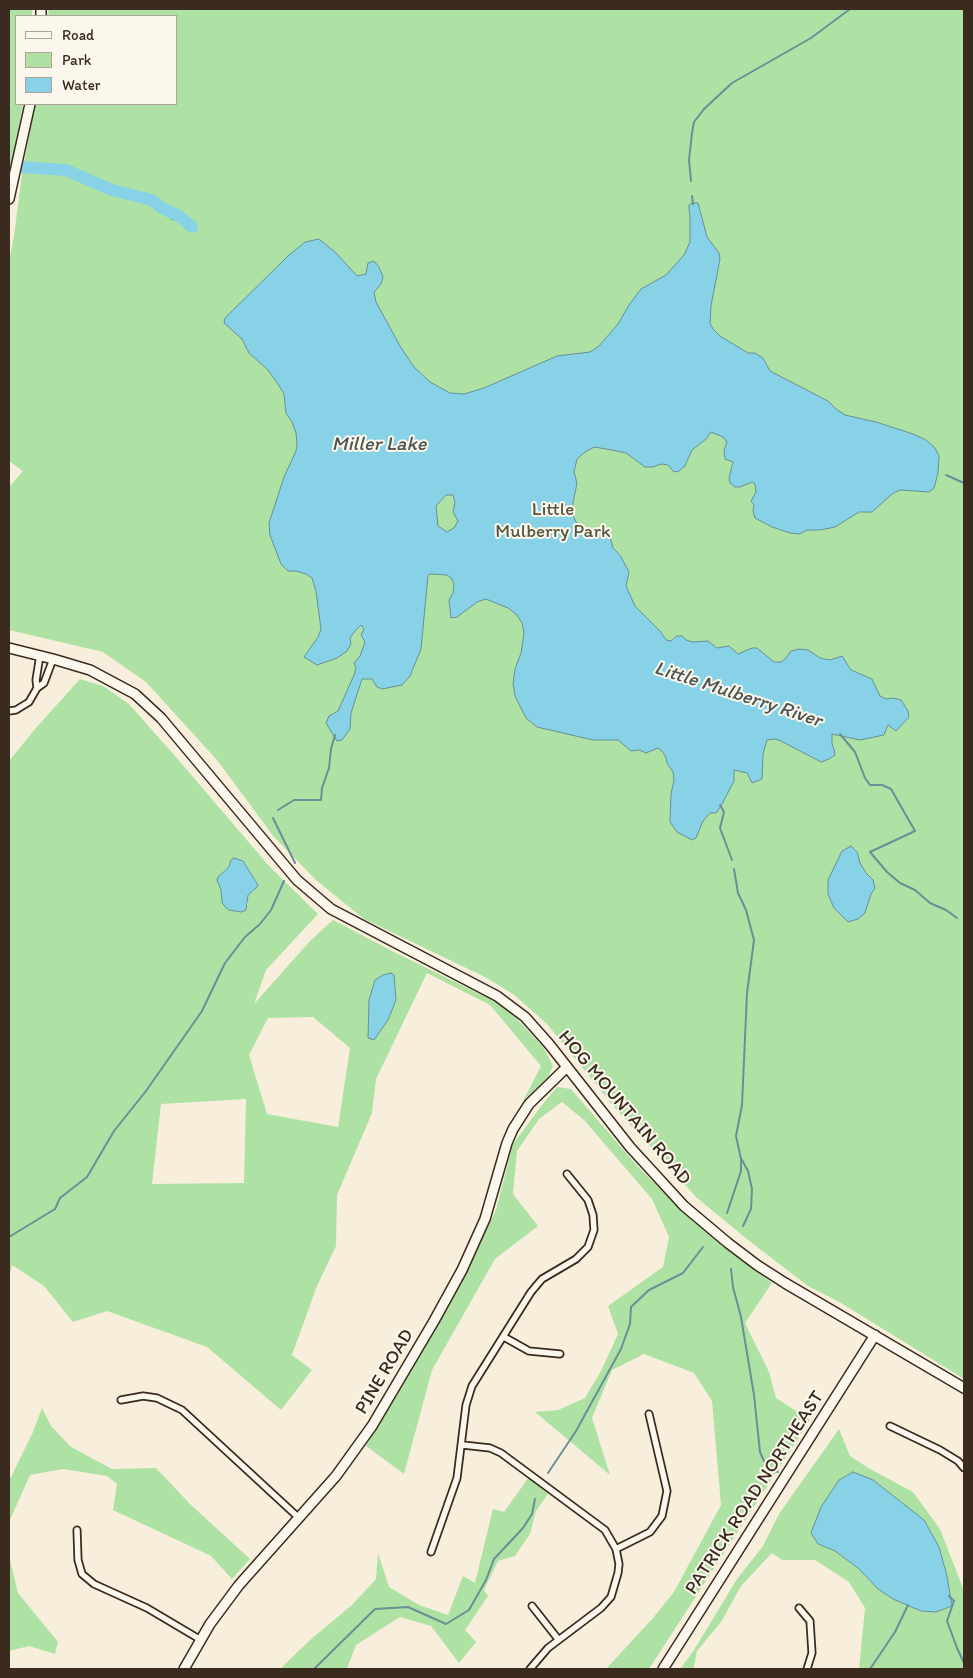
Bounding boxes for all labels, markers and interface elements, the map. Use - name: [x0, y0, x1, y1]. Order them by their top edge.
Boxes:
- legend: [15, 15, 178, 105]
- text: Road: [62, 26, 94, 44]
- text: Park: [62, 51, 92, 69]
- text: Water: [62, 76, 100, 94]
- water label: Miller Lake: [332, 433, 426, 457]
- park label: Little Mulberry Park: [495, 499, 611, 543]
- water label: Little Mulberry River: [651, 657, 825, 733]
- street label: HOG MOUNTAIN ROAD: [553, 1026, 695, 1190]
- street label: PINE ROAD: [351, 1325, 419, 1419]
- street label: PATRICK ROAD NORTHEAST: [681, 1387, 829, 1599]

